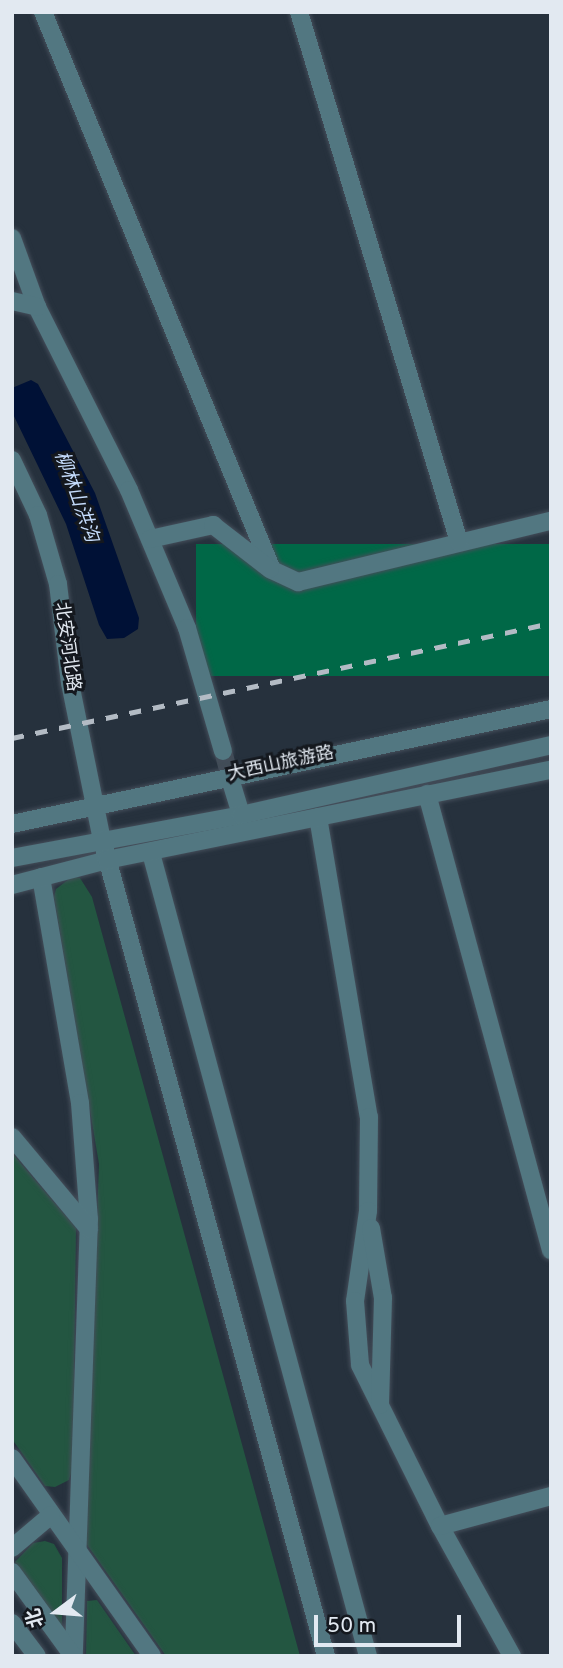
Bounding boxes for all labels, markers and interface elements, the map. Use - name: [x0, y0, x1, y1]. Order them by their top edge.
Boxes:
- water label: 柳林山洪沟: [48, 448, 102, 546]
- street label: 北安河北路: [49, 601, 83, 693]
- street label: 大西山旅游路: [226, 743, 336, 787]
- north arrow: [21, 1577, 91, 1647]
- scale bar: [318, 1602, 465, 1646]
- text: 北: [22, 1605, 50, 1630]
- text: 50 m: [327, 1613, 376, 1640]

